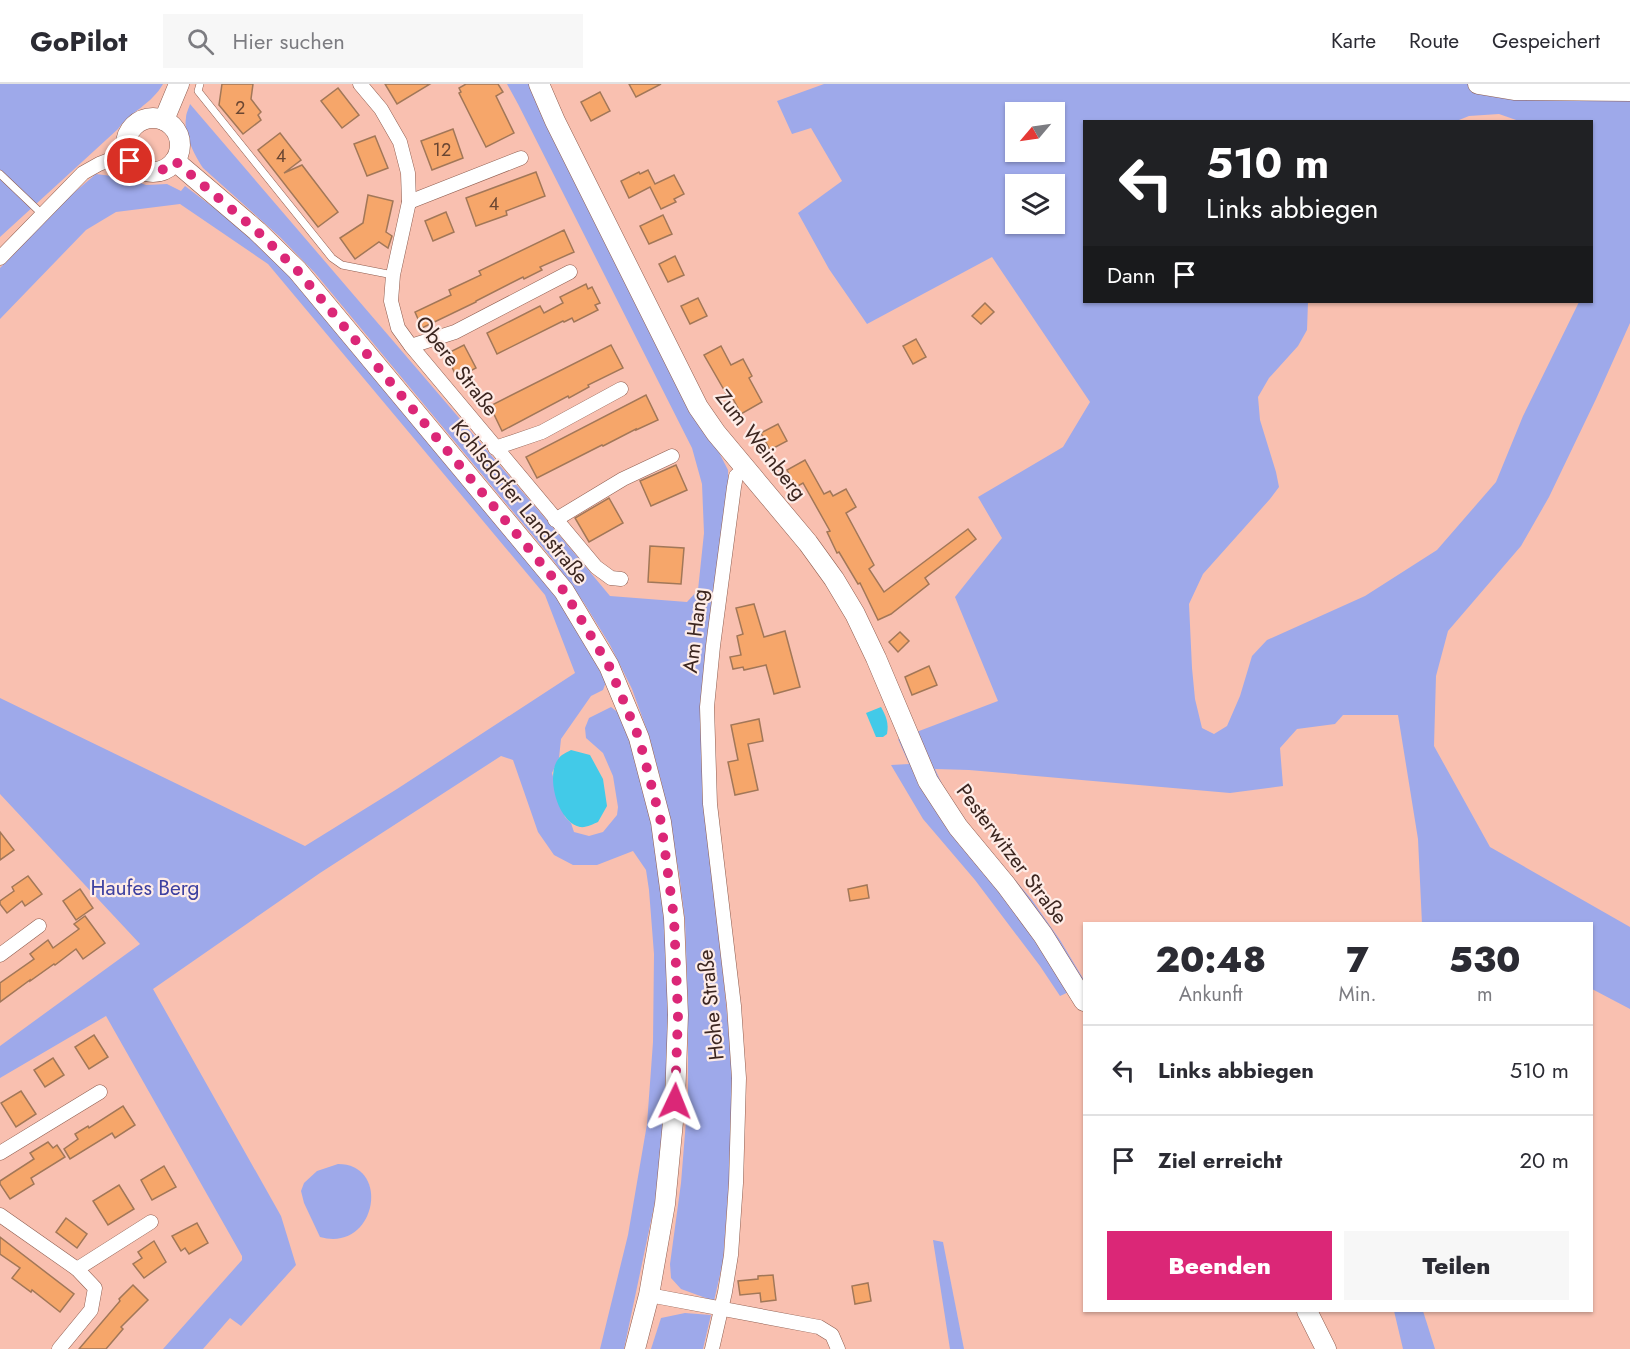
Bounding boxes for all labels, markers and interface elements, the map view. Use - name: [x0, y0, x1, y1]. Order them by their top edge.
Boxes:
- search box: [163, 14, 583, 68]
- text: GoPilot: [30, 21, 127, 62]
- icon: search: [184, 25, 217, 58]
- text: Hier suchen: [232, 25, 345, 57]
- text: Karte: [1331, 26, 1376, 56]
- text: Route: [1409, 26, 1459, 56]
- text: Gespeichert: [1492, 26, 1600, 56]
- house number: 2: [235, 95, 245, 121]
- north arrow: [1005, 102, 1065, 162]
- map controls: [1005, 102, 1065, 234]
- text: 510 m: [1206, 133, 1329, 194]
- pin: [104, 135, 155, 186]
- house number: 12: [433, 137, 451, 163]
- house number: 4: [276, 143, 286, 169]
- icon: arrive: [113, 144, 146, 177]
- icon: left: [1107, 144, 1185, 222]
- button: layers: [1005, 174, 1065, 234]
- text: Links abbiegen: [1206, 189, 1378, 228]
- house number: 4: [489, 191, 499, 217]
- icon: arrive: [1168, 258, 1201, 291]
- text: Dann: [1107, 259, 1156, 291]
- street label: Obere Straße: [408, 310, 506, 423]
- street label: Zum Weinberg: [708, 384, 814, 506]
- street label: Kohlsdorfer Landstraße: [444, 413, 596, 591]
- street label: Am Hang: [675, 587, 715, 675]
- street label: Pesterwitzer Straße: [949, 778, 1075, 931]
- park label: Haufes Berg: [90, 873, 200, 903]
- text: 20:48: [1155, 933, 1266, 985]
- text: 7: [1346, 933, 1369, 985]
- text: 530: [1449, 933, 1521, 985]
- street label: Hohe Straße: [690, 948, 732, 1062]
- text: Ankunft: [1179, 980, 1243, 1009]
- text: Min.: [1339, 980, 1376, 1009]
- text: m: [1477, 980, 1493, 1009]
- icon: left: [1107, 1054, 1140, 1087]
- text: Links abbiegen: [1158, 1054, 1314, 1086]
- text: 510 m: [1510, 1054, 1569, 1086]
- position arrow: [643, 1069, 707, 1133]
- icon: arrive: [1107, 1144, 1140, 1177]
- text: Ziel erreicht: [1158, 1144, 1282, 1176]
- text: 20 m: [1520, 1144, 1569, 1176]
- button: Beenden: [1107, 1231, 1332, 1300]
- button: Teilen: [1344, 1231, 1569, 1300]

